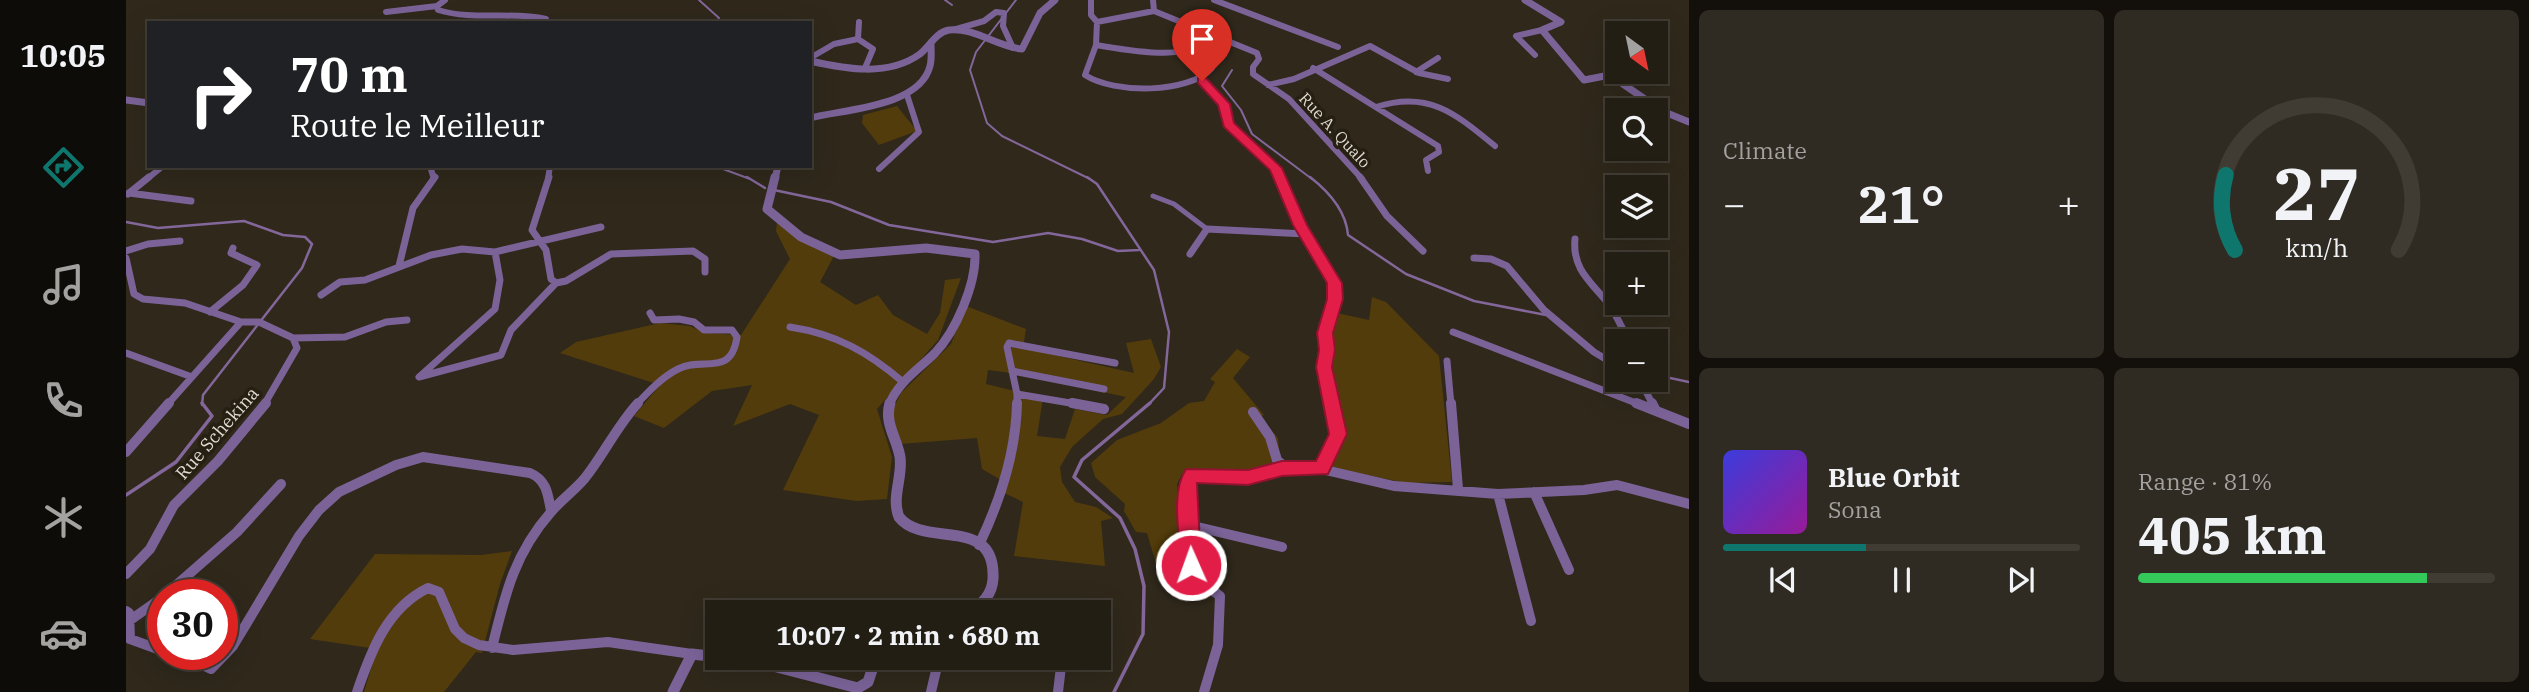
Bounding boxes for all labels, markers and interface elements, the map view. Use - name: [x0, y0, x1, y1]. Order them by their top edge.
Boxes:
- pin: [1172, 9, 1232, 81]
- icon: arrive: [1183, 20, 1221, 58]
- north arrow: [1605, 21, 1668, 84]
- map controls: [1605, 21, 1668, 392]
- text: 10:05: [20, 34, 106, 76]
- text: 70 m: [290, 42, 408, 105]
- icon: right: [175, 49, 266, 140]
- street label: Rue A. Qualo: [1295, 88, 1375, 172]
- button: search: [1605, 98, 1668, 161]
- text: Route le Meilleur: [290, 104, 544, 146]
- text: Climate: [1723, 135, 1807, 165]
- icon: directions: [39, 143, 88, 192]
- text: 27: [2273, 145, 2360, 240]
- text: 21°: [1858, 170, 1945, 237]
- button: layers: [1605, 175, 1668, 238]
- text: −: [1723, 179, 1746, 228]
- text: +: [2057, 179, 2080, 228]
- text: km/h: [2285, 231, 2348, 264]
- button: +: [1605, 252, 1668, 315]
- icon: music: [39, 260, 88, 309]
- button: −: [1605, 329, 1668, 392]
- icon: phone: [39, 376, 88, 425]
- street label: Rue Schekina: [171, 382, 264, 484]
- text: Blue Orbit: [1828, 460, 1960, 494]
- text: Range · 81%: [2138, 466, 2272, 496]
- icon: climate: [39, 493, 88, 542]
- text: Sona: [1828, 494, 1882, 524]
- text: 405 km: [2138, 501, 2327, 568]
- position arrow: [1154, 528, 1228, 602]
- icon: previous: [1764, 561, 1802, 599]
- icon: pause: [1883, 561, 1921, 599]
- icon: next: [2002, 561, 2040, 599]
- speed limit sign: 30: [147, 579, 238, 670]
- icon: car: [39, 609, 88, 658]
- text: 10:07 · 2 min · 680 m: [776, 618, 1040, 652]

